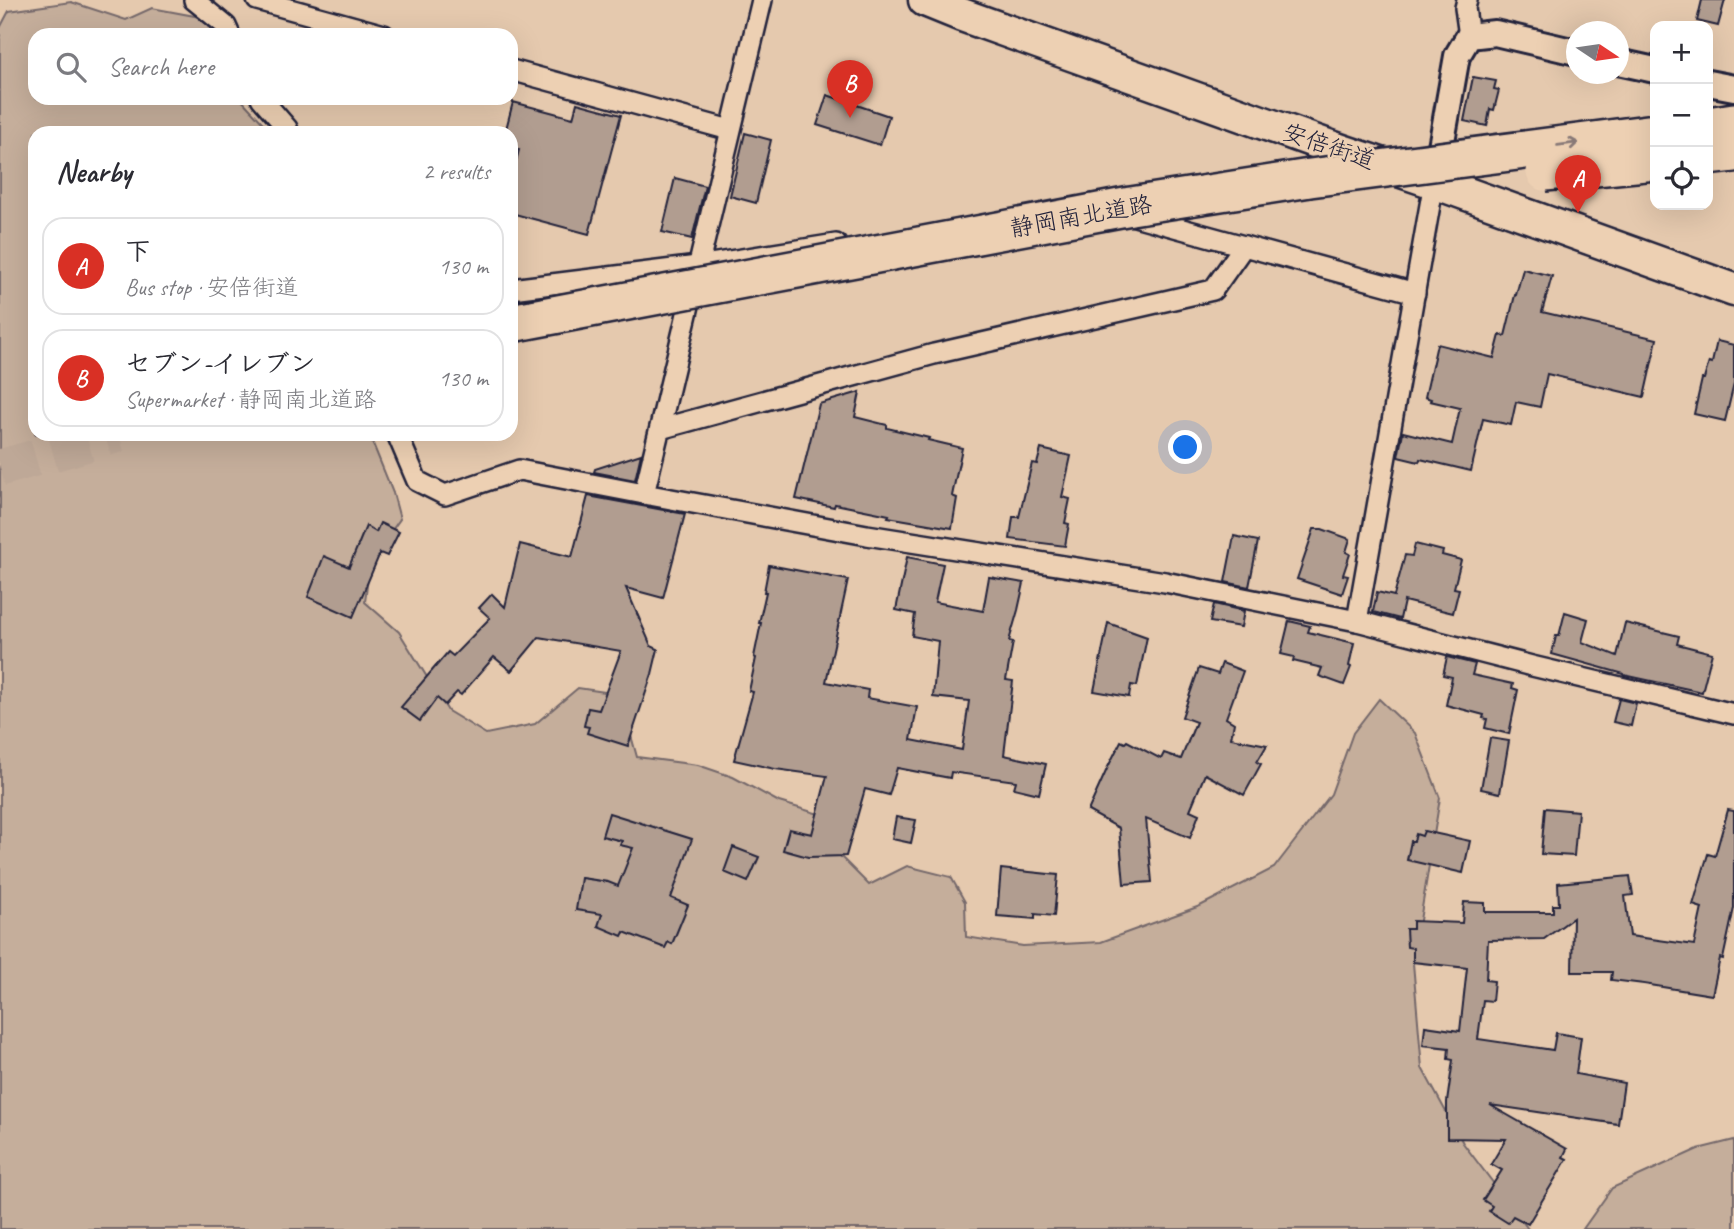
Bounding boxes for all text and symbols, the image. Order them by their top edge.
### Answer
north arrow [1566,21,1629,84]
map controls [1650,21,1713,210]
button: + [1650,21,1713,84]
search box [28,28,518,105]
icon: search [52,48,90,86]
text: Search here [108,50,214,83]
pin: B [827,60,873,118]
button: − [1650,84,1713,147]
street label: 安倍街道 [1279,116,1379,176]
one-way arrow [1557,138,1579,151]
button: locate [1650,147,1713,210]
text: Nearby [56,153,132,191]
pin: A [1555,155,1601,213]
text: 2 results [423,157,490,186]
street label: 静岡南北道路 [1007,189,1155,243]
text: 下 [125,235,151,268]
text: A [75,252,87,281]
text: 130 m [439,252,488,281]
text: Bus stop · 安倍街道 [125,273,299,302]
text: セブン-イレブン [125,347,315,380]
text: B [75,364,87,393]
text: 130 m [439,364,488,393]
text: Supermarket · 静岡南北道路 [125,385,376,414]
your location [1168,430,1202,464]

